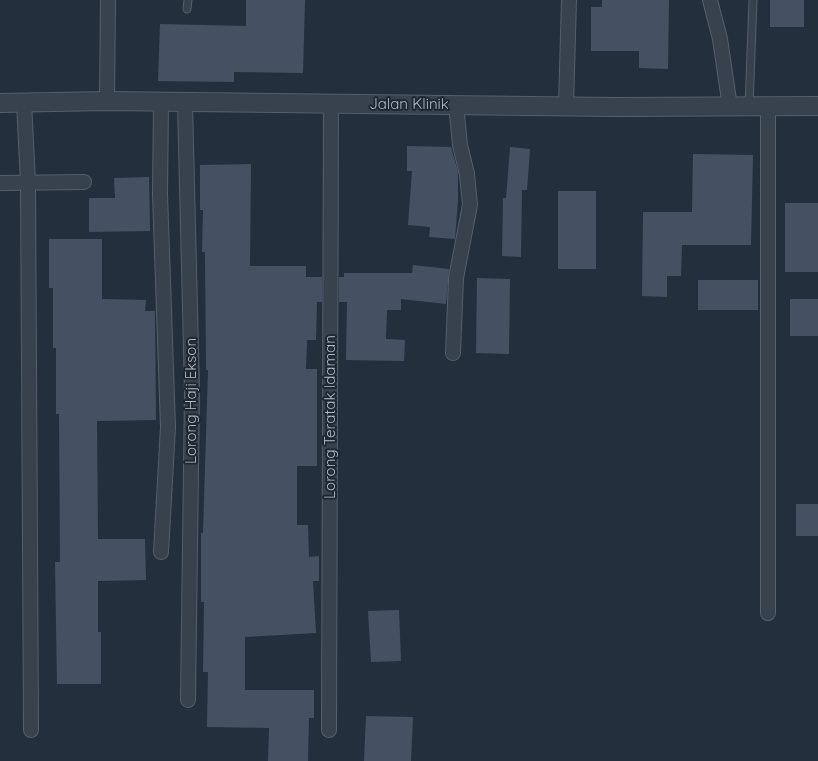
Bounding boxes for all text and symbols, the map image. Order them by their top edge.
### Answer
street label: Jalan Klinik [369,94,449,113]
street label: Lorong Teratak Idaman [320,335,339,499]
street label: Lorong Haji Ekson [181,338,200,464]

